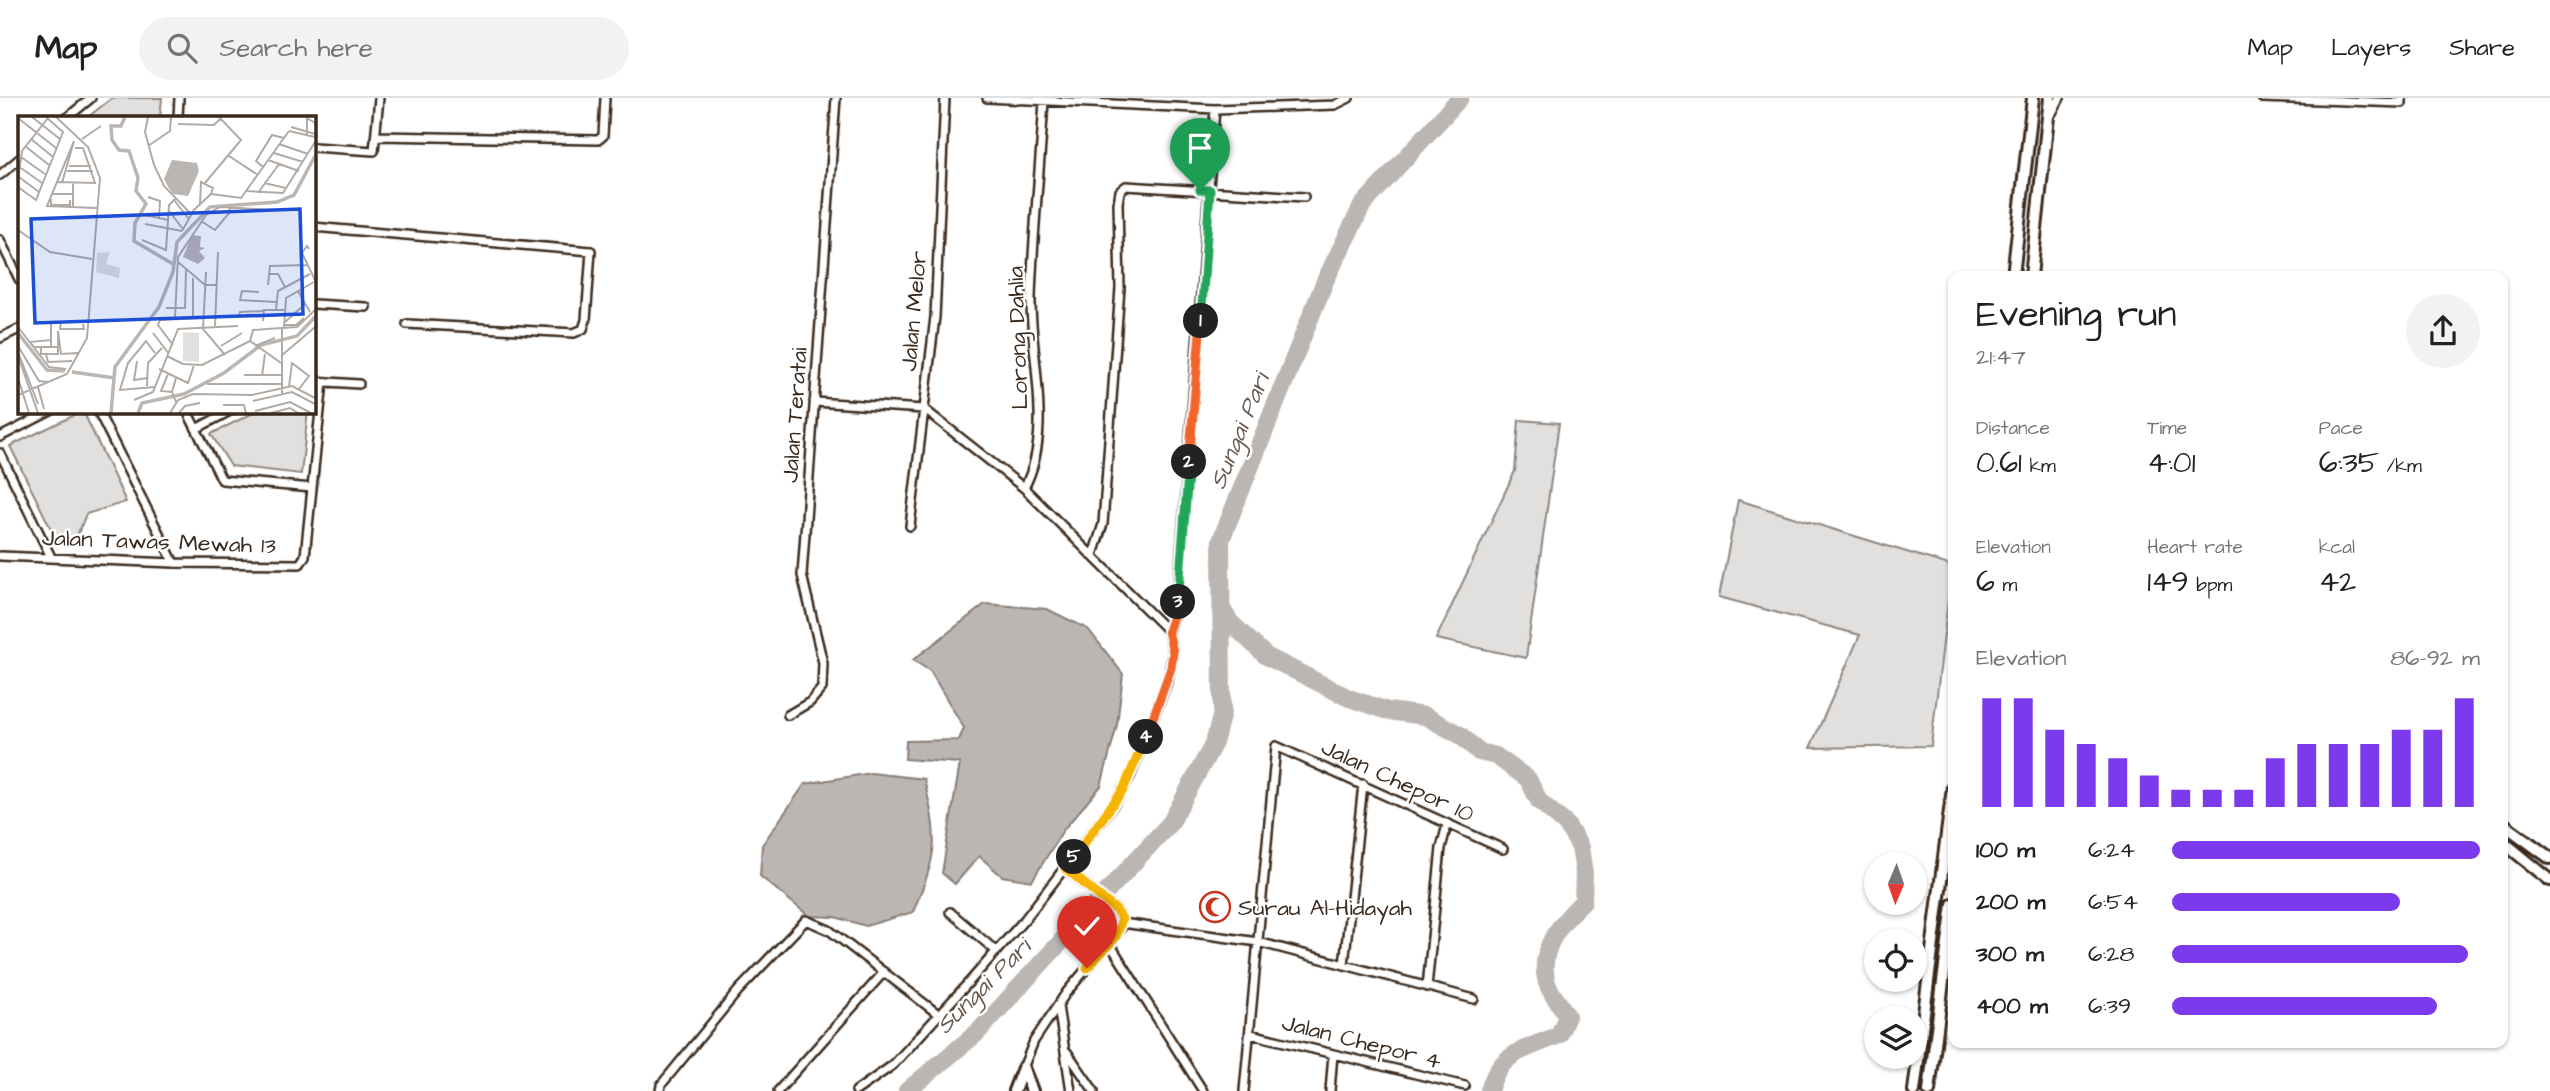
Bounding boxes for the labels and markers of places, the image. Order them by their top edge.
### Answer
pin [1170,118,1230,190]
pin: 1 [1184,304,1218,339]
pin: 2 [1172,444,1206,480]
pin: 3 [1160,584,1196,620]
pin: 4 [1128,720,1164,754]
pin: 5 [1056,840,1092,874]
mosque icon: Surau Al-Hidayah [1198,890,1232,924]
place label: Surau Al-Hidayah [1238,892,1412,925]
pin [1057,896,1117,968]

